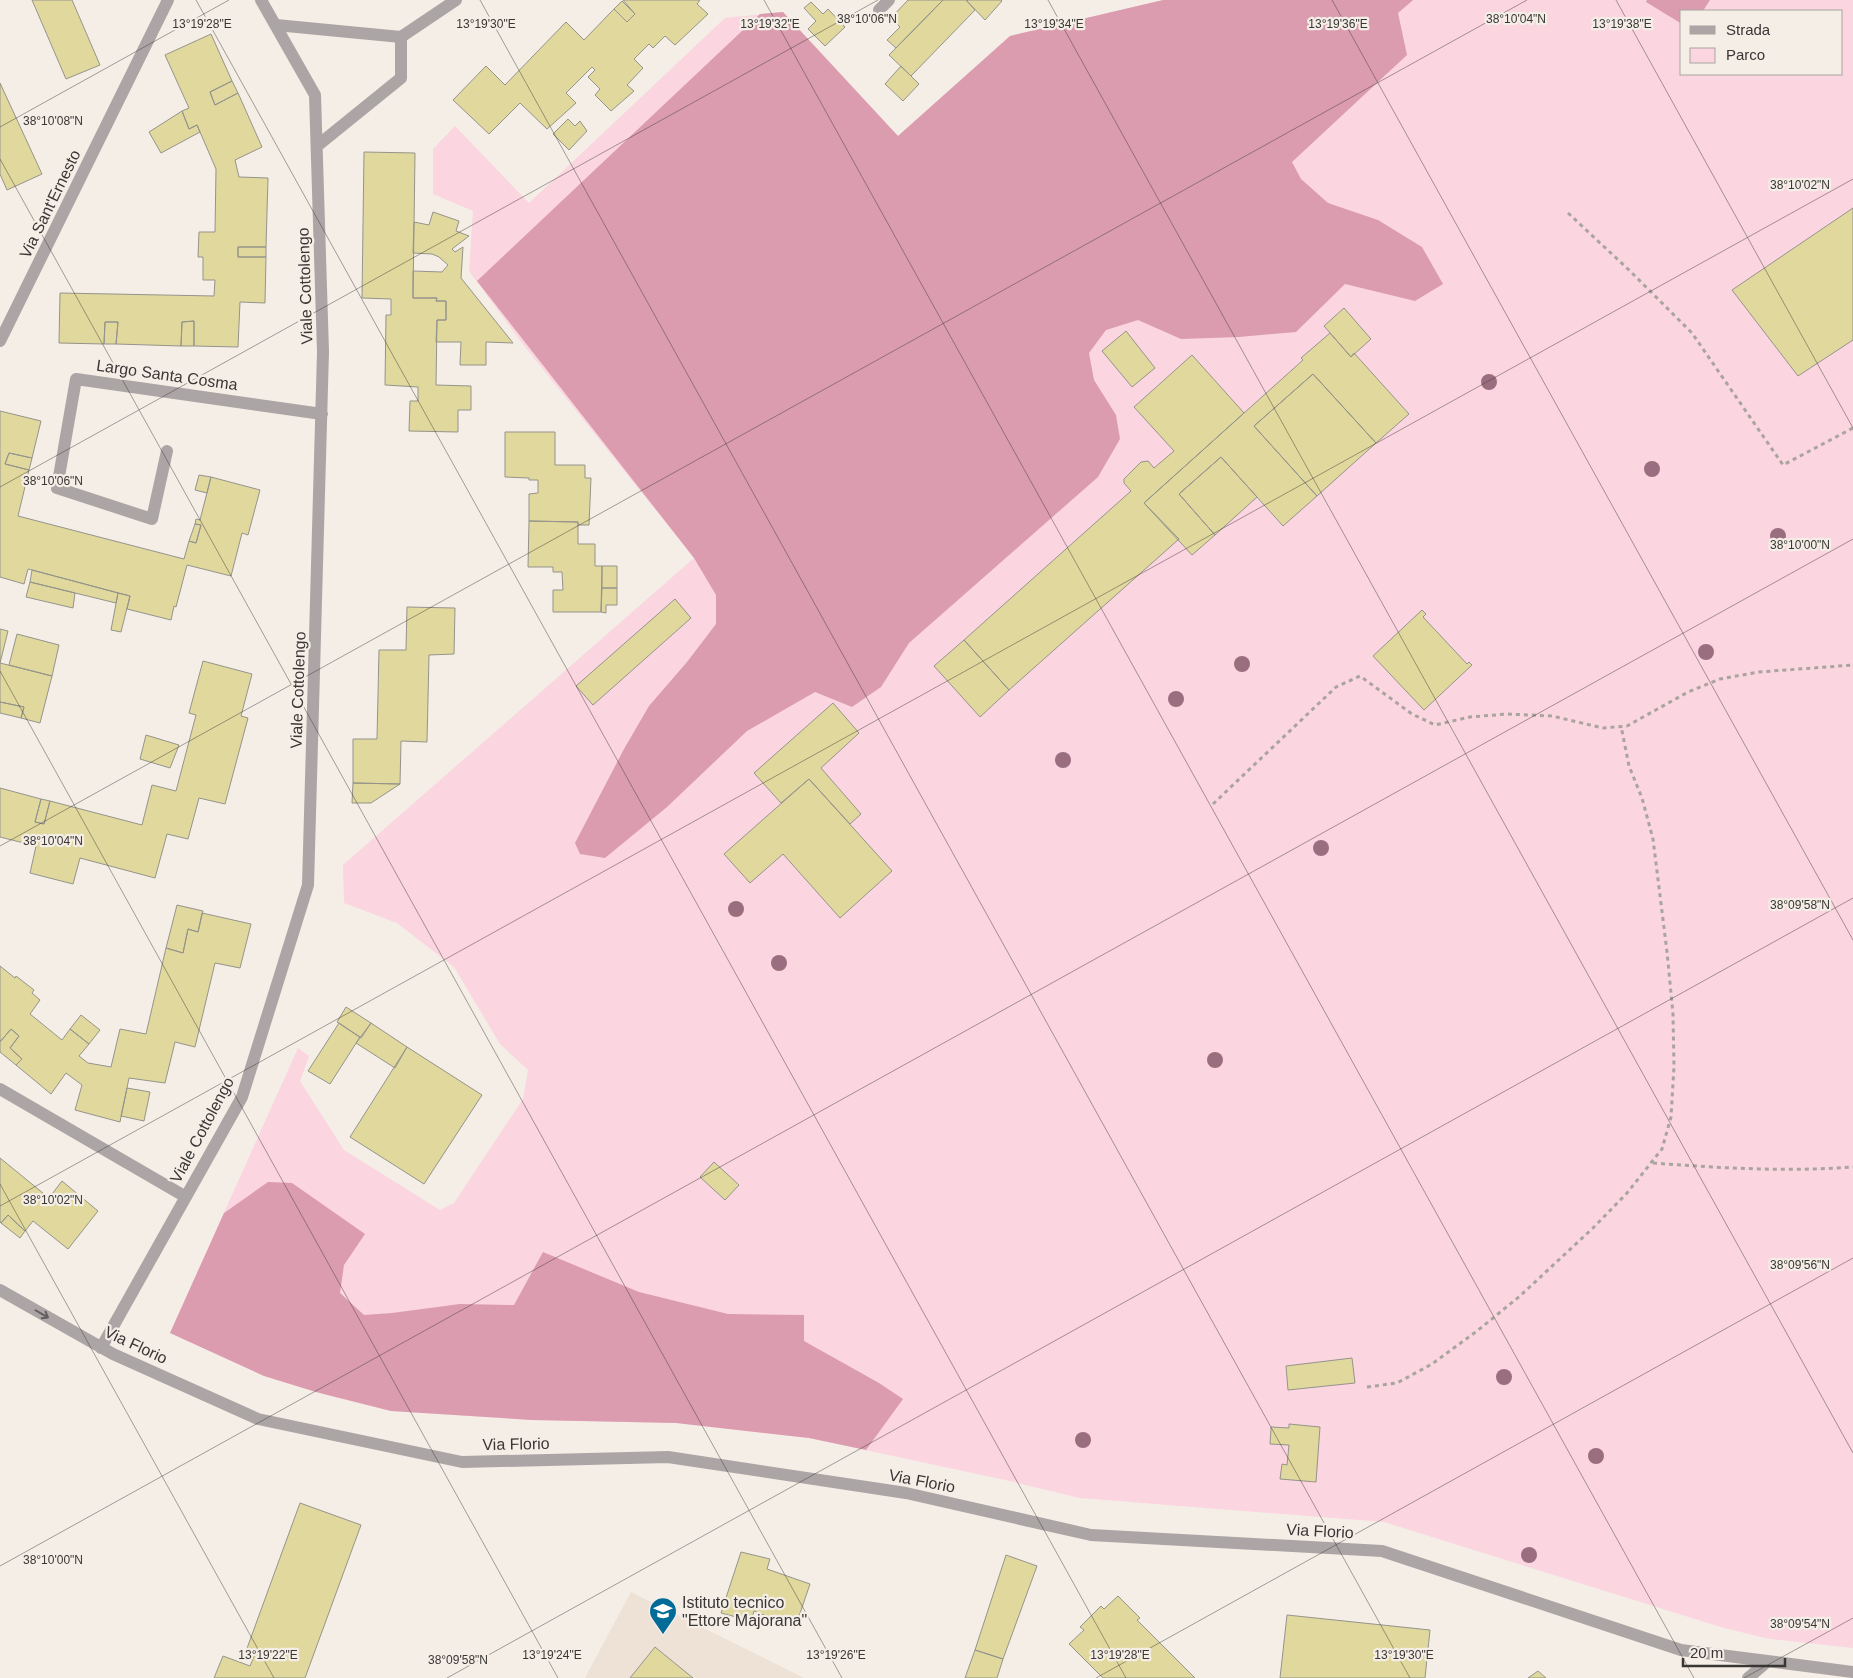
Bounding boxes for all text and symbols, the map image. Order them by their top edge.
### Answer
legend [1680,10,1843,75]
text: 38°10'06"N [837,12,897,26]
text: 38°10'04"N [1486,12,1546,26]
text: 13°19'28"E [172,17,232,31]
text: 13°19'30"E [456,17,516,31]
text: 13°19'32"E [740,17,800,31]
text: 13°19'34"E [1024,17,1084,31]
text: 13°19'36"E [1308,17,1368,31]
text: 13°19'38"E [1592,17,1652,31]
text: Strada [1726,21,1771,38]
text: Parco [1726,46,1765,63]
text: 38°10'08"N [23,114,83,128]
street label: Via Sant'Ernesto [16,147,84,261]
text: 38°10'02"N [1770,178,1830,192]
street label: Viale Cottolengo [294,227,316,345]
street label: Largo Santa Cosma [95,357,239,393]
text: 38°10'06"N [23,474,83,488]
text: 38°10'00"N [1770,538,1830,552]
street label: Viale Cottolengo [287,631,309,749]
text: 38°10'04"N [23,834,83,848]
text: 38°09'58"N [1770,898,1830,912]
street label: Viale Cottolengo [167,1074,237,1186]
text: 38°10'02"N [23,1193,83,1207]
text: 38°09'56"N [1770,1258,1830,1272]
one-way arrow [35,1310,49,1320]
street label: Via Florio [102,1323,170,1367]
street label: Via Florio [482,1435,550,1453]
street label: Via Florio [887,1466,957,1496]
street label: Via Florio [1286,1521,1354,1541]
text: 38°10'00"N [23,1553,83,1567]
place label: Istituto tecnico "Ettore Majorana" [682,1594,807,1629]
school or university icon: Istituto tecnico "Ettore Majorana" [648,1596,678,1635]
text: 38°09'54"N [1770,1617,1830,1631]
scale bar [1683,1636,1786,1668]
text: 20 m [1690,1644,1723,1661]
text: 13°19'22"E [238,1648,298,1662]
text: 13°19'24"E [522,1648,582,1662]
text: 13°19'26"E [806,1648,866,1662]
text: 13°19'28"E [1090,1648,1150,1662]
text: 13°19'30"E [1374,1648,1434,1662]
text: 38°09'58"N [428,1653,488,1667]

